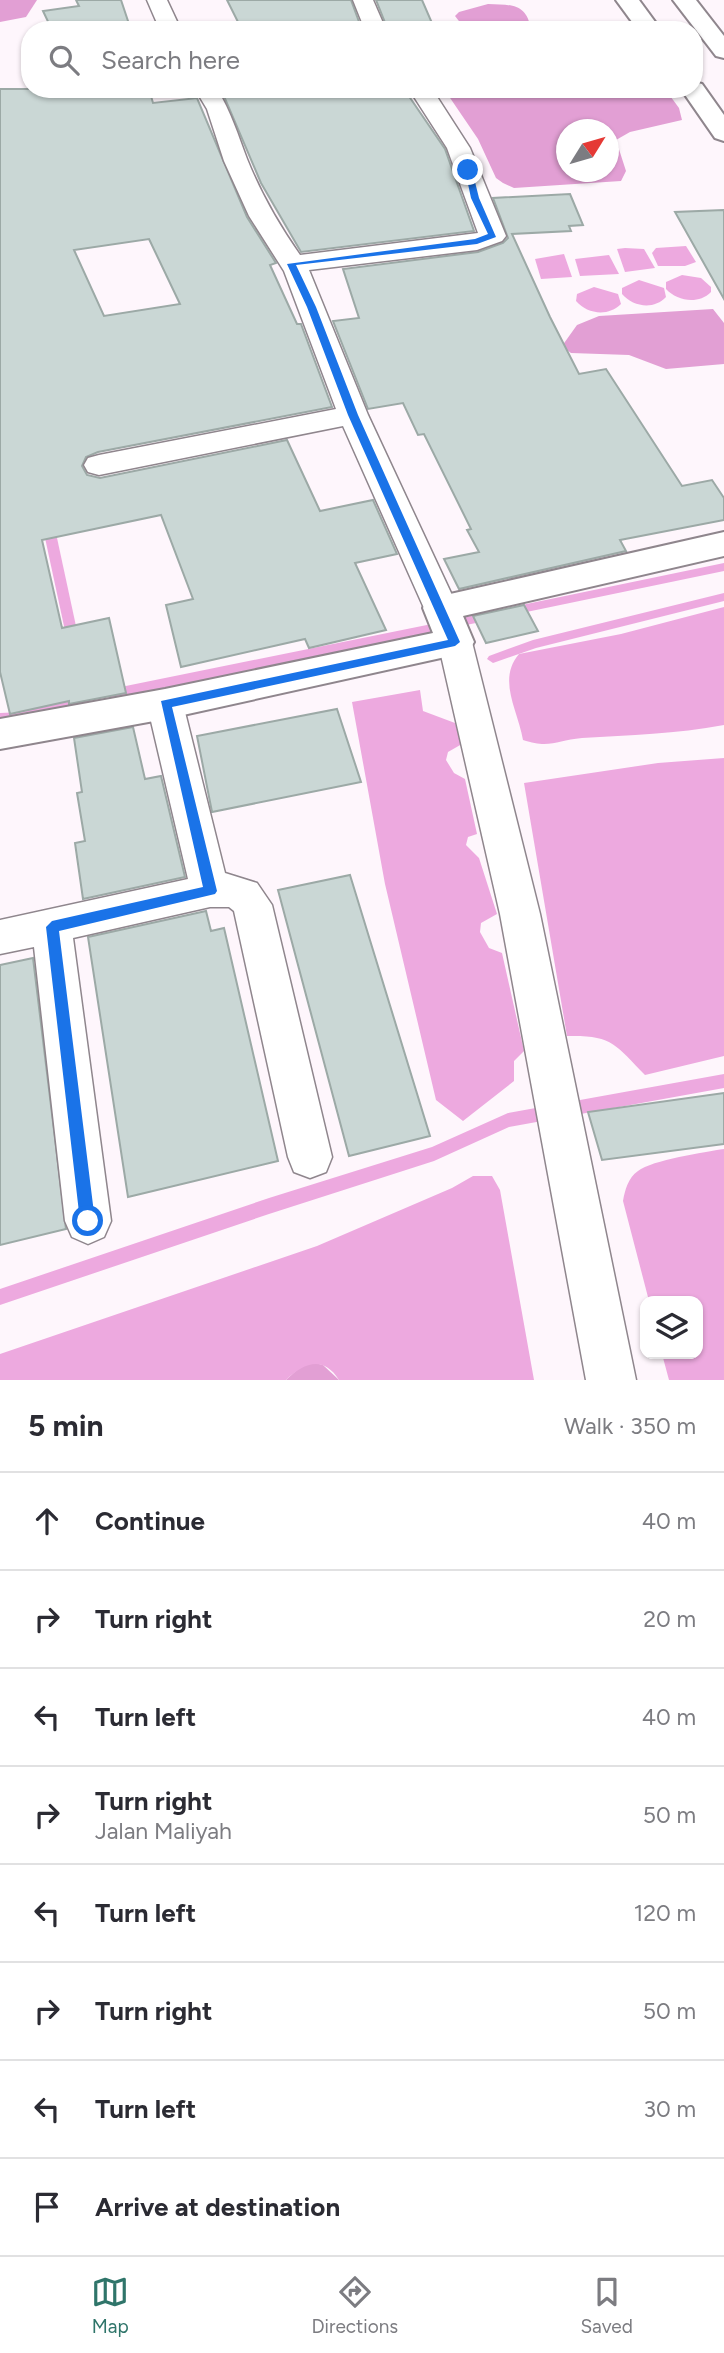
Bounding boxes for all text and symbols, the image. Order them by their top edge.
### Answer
search box [21,21,703,98]
icon: search [45,41,83,79]
text: Search here [101,44,240,76]
north arrow [556,119,619,182]
route end [452,154,483,185]
route start [72,1205,103,1236]
map controls [640,1296,703,1359]
button: layers [640,1296,703,1359]
text: 5 min [28,1407,104,1444]
text: Walk · 350 m [564,1412,696,1440]
icon: ahead [28,1502,66,1540]
text: Continue [95,1505,205,1537]
text: 40 m [642,1507,696,1535]
icon: right [28,1600,66,1638]
text: Turn right [95,1603,212,1635]
text: 20 m [643,1605,696,1633]
icon: left [28,1698,66,1736]
text: Turn left [95,1701,196,1733]
text: 40 m [642,1703,696,1731]
text: Turn right [95,1785,212,1817]
icon: right [28,1796,66,1834]
text: 50 m [643,1801,696,1829]
text: Jalan Maliyah [95,1817,232,1845]
icon: left [28,1894,66,1932]
text: Turn left [95,1897,196,1929]
text: 120 m [634,1899,696,1927]
icon: right [28,1992,66,2030]
text: Turn right [95,1995,212,2027]
text: 50 m [643,1997,696,2025]
icon: left [28,2090,66,2128]
text: Turn left [95,2093,196,2125]
text: 30 m [643,2095,696,2123]
icon: arrive [28,2188,66,2226]
text: Arrive at destination [95,2191,340,2223]
tab: Map [91,2273,129,2338]
tab: Directions [311,2273,398,2338]
tab: Saved [580,2273,633,2338]

